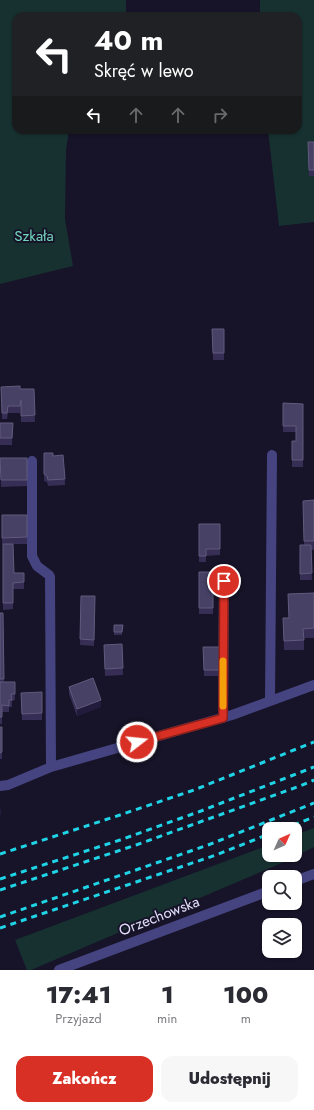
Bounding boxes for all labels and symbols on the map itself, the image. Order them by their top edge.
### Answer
park label: Szkała [14,225,54,247]
pin [207,564,241,598]
position arrow [116,721,158,763]
north arrow [262,822,302,862]
street label: Orzechowska [115,891,203,941]

